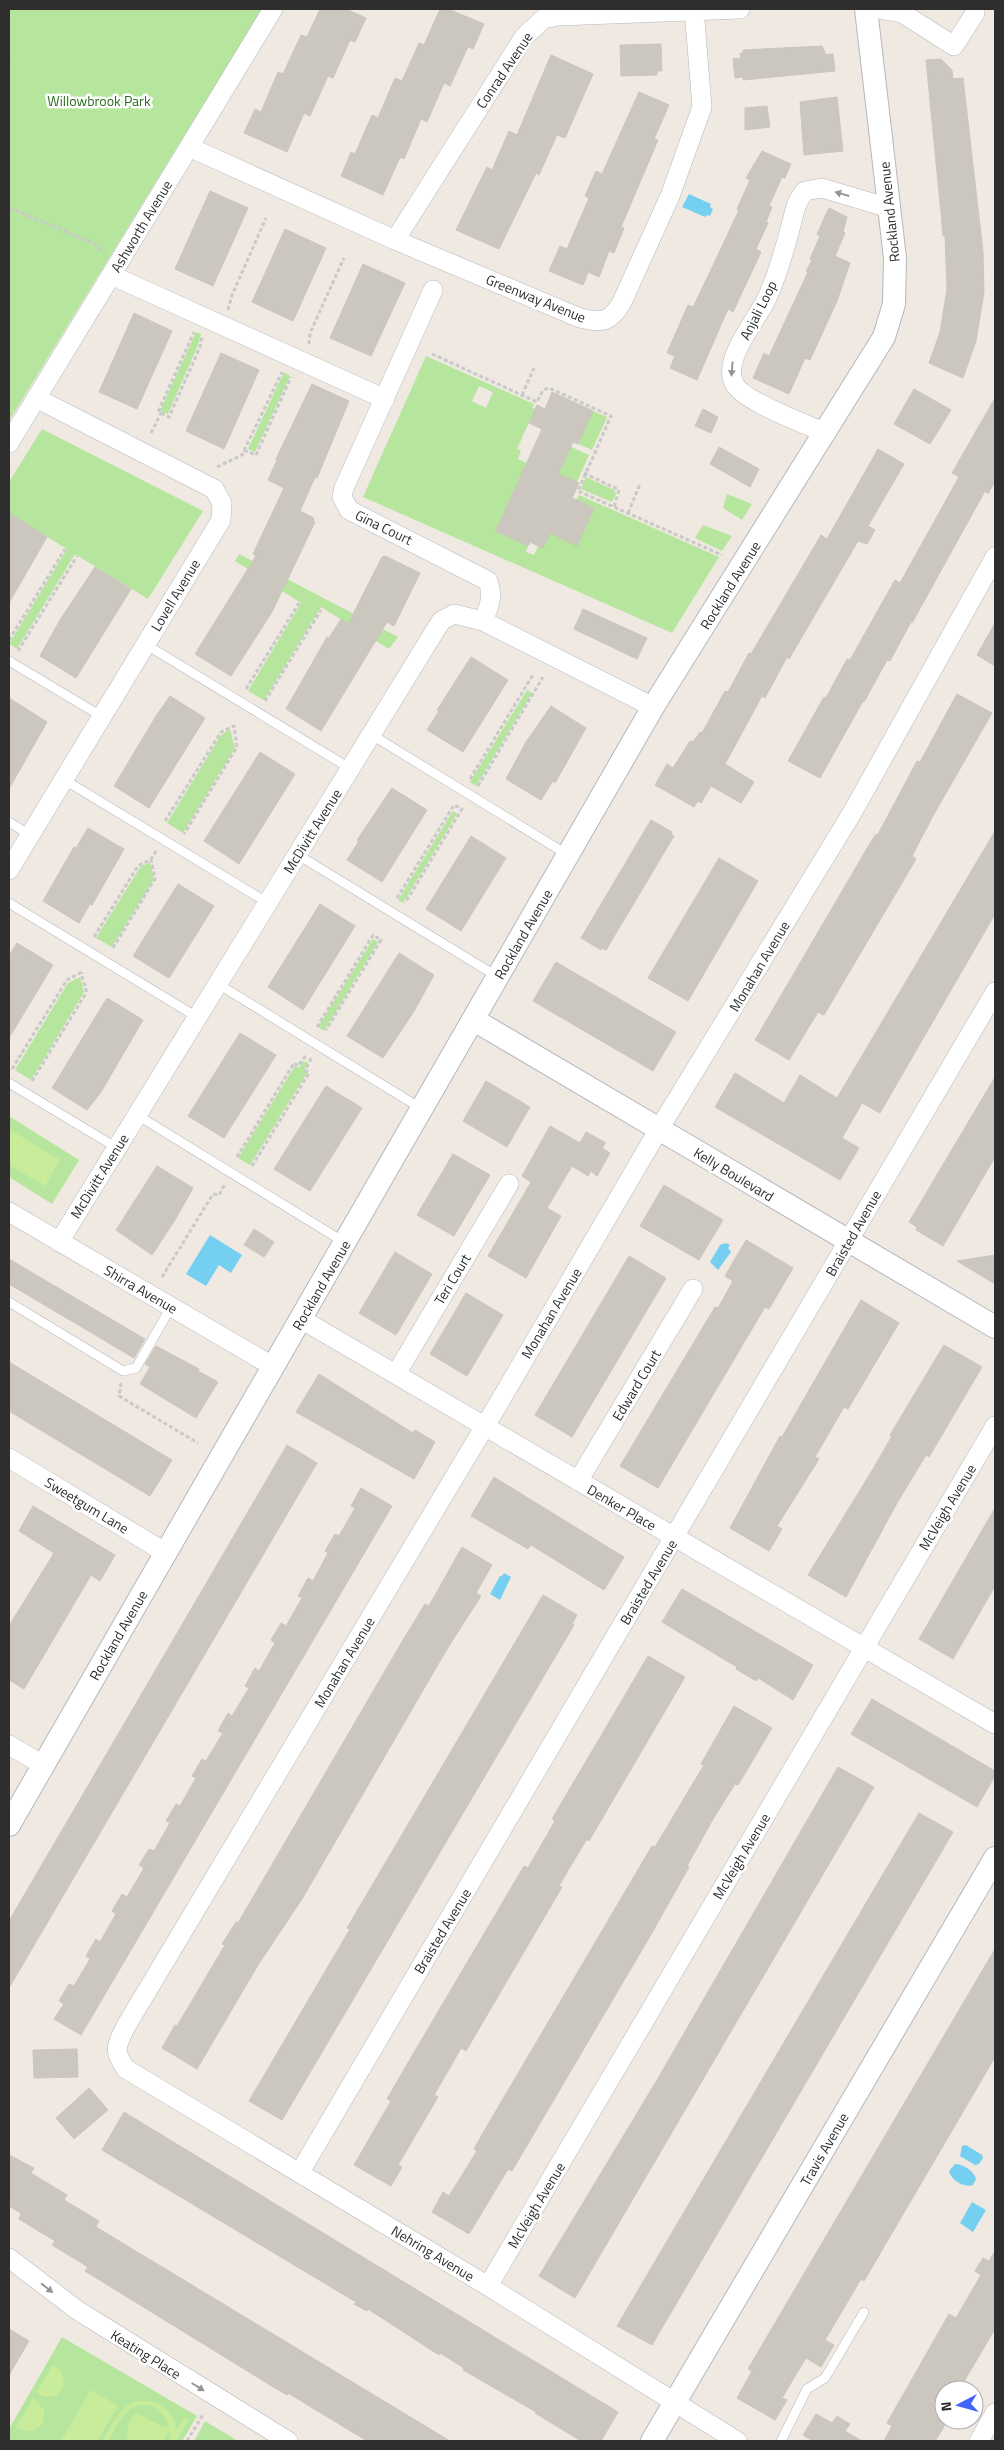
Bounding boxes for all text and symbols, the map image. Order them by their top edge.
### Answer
street label: Conrad Avenue [471,27,537,113]
park label: Willowbrook Park [47,90,151,111]
street label: Rockland Avenue [873,161,905,263]
street label: Ashworth Avenue [105,176,177,276]
one-way arrow [834,189,849,197]
street label: Greenway Avenue [483,268,589,328]
street label: Anjali Loop [734,277,782,343]
one-way arrow [728,361,736,377]
street label: Gina Court [352,504,416,550]
street label: Rockland Avenue [694,537,766,633]
street label: Lovell Avenue [145,555,205,635]
street label: McDivitt Avenue [278,785,346,877]
street label: Rockland Avenue [489,885,557,983]
street label: Monahan Avenue [724,917,794,1015]
street label: McDivitt Avenue [65,1130,133,1222]
street label: Kelly Boulevard [690,1142,778,1206]
street label: Braisted Avenue [820,1186,886,1280]
street label: Rockland Avenue [287,1236,355,1334]
street label: Teri Court [429,1249,476,1309]
street label: Shirra Avenue [100,1259,182,1319]
street label: Monahan Avenue [516,1264,586,1362]
street label: Edward Court [606,1345,666,1425]
street label: McVeigh Avenue [913,1460,981,1554]
street label: Sweetgum Lane [41,1472,133,1538]
street label: Denker Place [584,1479,660,1535]
street label: Braisted Avenue [614,1535,682,1629]
street label: Rockland Avenue [84,1586,152,1684]
street label: Monahan Avenue [309,1613,379,1711]
street label: McVeigh Avenue [707,1809,775,1903]
street label: Braisted Avenue [408,1884,476,1978]
street label: Travis Avenue [795,2109,853,2189]
street label: McVeigh Avenue [502,2158,570,2252]
street label: Nehring Avenue [388,2220,478,2286]
one-way arrow [40,2283,54,2293]
street label: Keating Place [107,2324,185,2384]
north arrow [934,2380,984,2430]
one-way arrow [191,2382,204,2391]
text: N [935,2400,957,2412]

